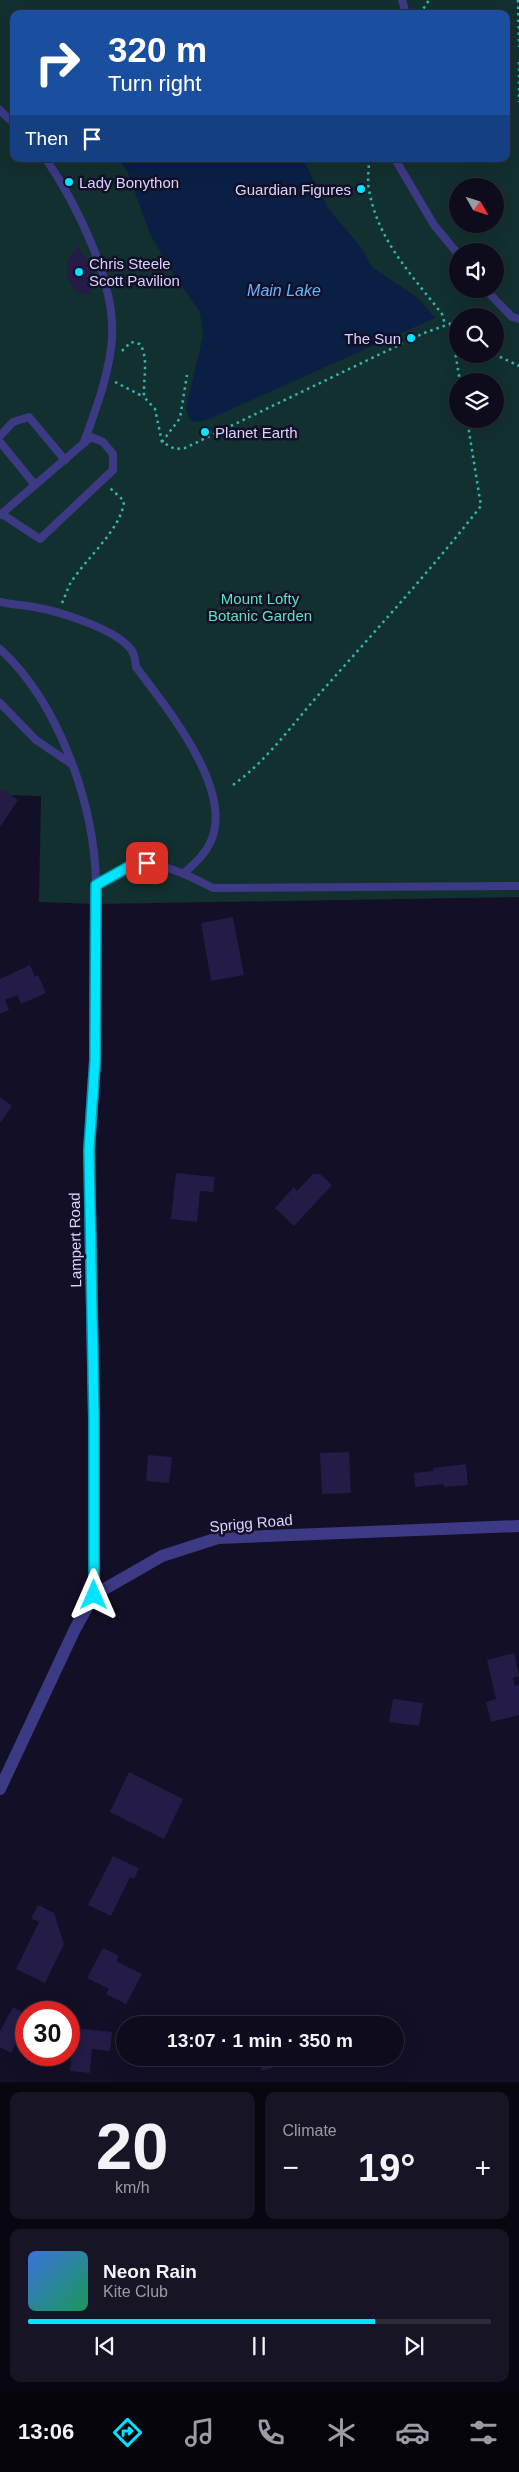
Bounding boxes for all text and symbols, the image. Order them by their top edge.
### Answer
icon: right [25,30,90,95]
text: 320 m [108,30,207,69]
text: Turn right [108,71,201,96]
icon: arrive [78,125,106,153]
text: Then [25,128,68,149]
place label: Lady Bonython [79,174,179,191]
marker: Lady Bonython [63,176,75,188]
north arrow [449,178,504,232]
map controls [449,178,504,428]
place label: Guardian Figures [235,181,351,198]
marker: Guardian Figures [355,183,367,195]
button: sound [449,243,504,298]
place label: Chris Steele Scott Pavilion [89,255,180,289]
marker: Chris Steele Scott Pavilion [73,266,85,278]
water label: Main Lake [247,282,321,299]
button: search [449,308,504,363]
place label: The Sun [344,330,401,347]
marker: The Sun [405,332,417,344]
button: layers [449,373,504,428]
place label: Planet Earth [215,424,298,441]
marker: Planet Earth [199,426,211,438]
park label: Mount Lofty Botanic Garden [208,590,312,624]
pin [126,842,168,884]
icon: arrive [133,849,161,877]
street label: Lampert Road [66,1192,84,1288]
street label: Sprigg Road [209,1511,293,1535]
position arrow [67,1568,119,1620]
speed limit sign: 30 [15,2001,80,2066]
text: 13:07 · 1 min · 350 m [167,2030,353,2051]
text: 20 [96,2110,168,2183]
text: Climate [283,2122,337,2139]
text: 19° [358,2147,415,2189]
text: − [283,2152,299,2183]
text: + [475,2152,491,2183]
text: km/h [115,2179,150,2196]
text: Neon Rain [103,2261,197,2282]
text: Kite Club [103,2283,168,2300]
icon: previous [91,2332,119,2360]
icon: pause [245,2332,273,2360]
icon: next [400,2332,428,2360]
icon: directions [110,2415,145,2450]
icon: music [182,2415,217,2450]
icon: phone [253,2415,288,2450]
icon: climate [324,2415,359,2450]
icon: car [395,2415,430,2450]
icon: filters [466,2415,501,2450]
text: 13:06 [18,2419,74,2444]

